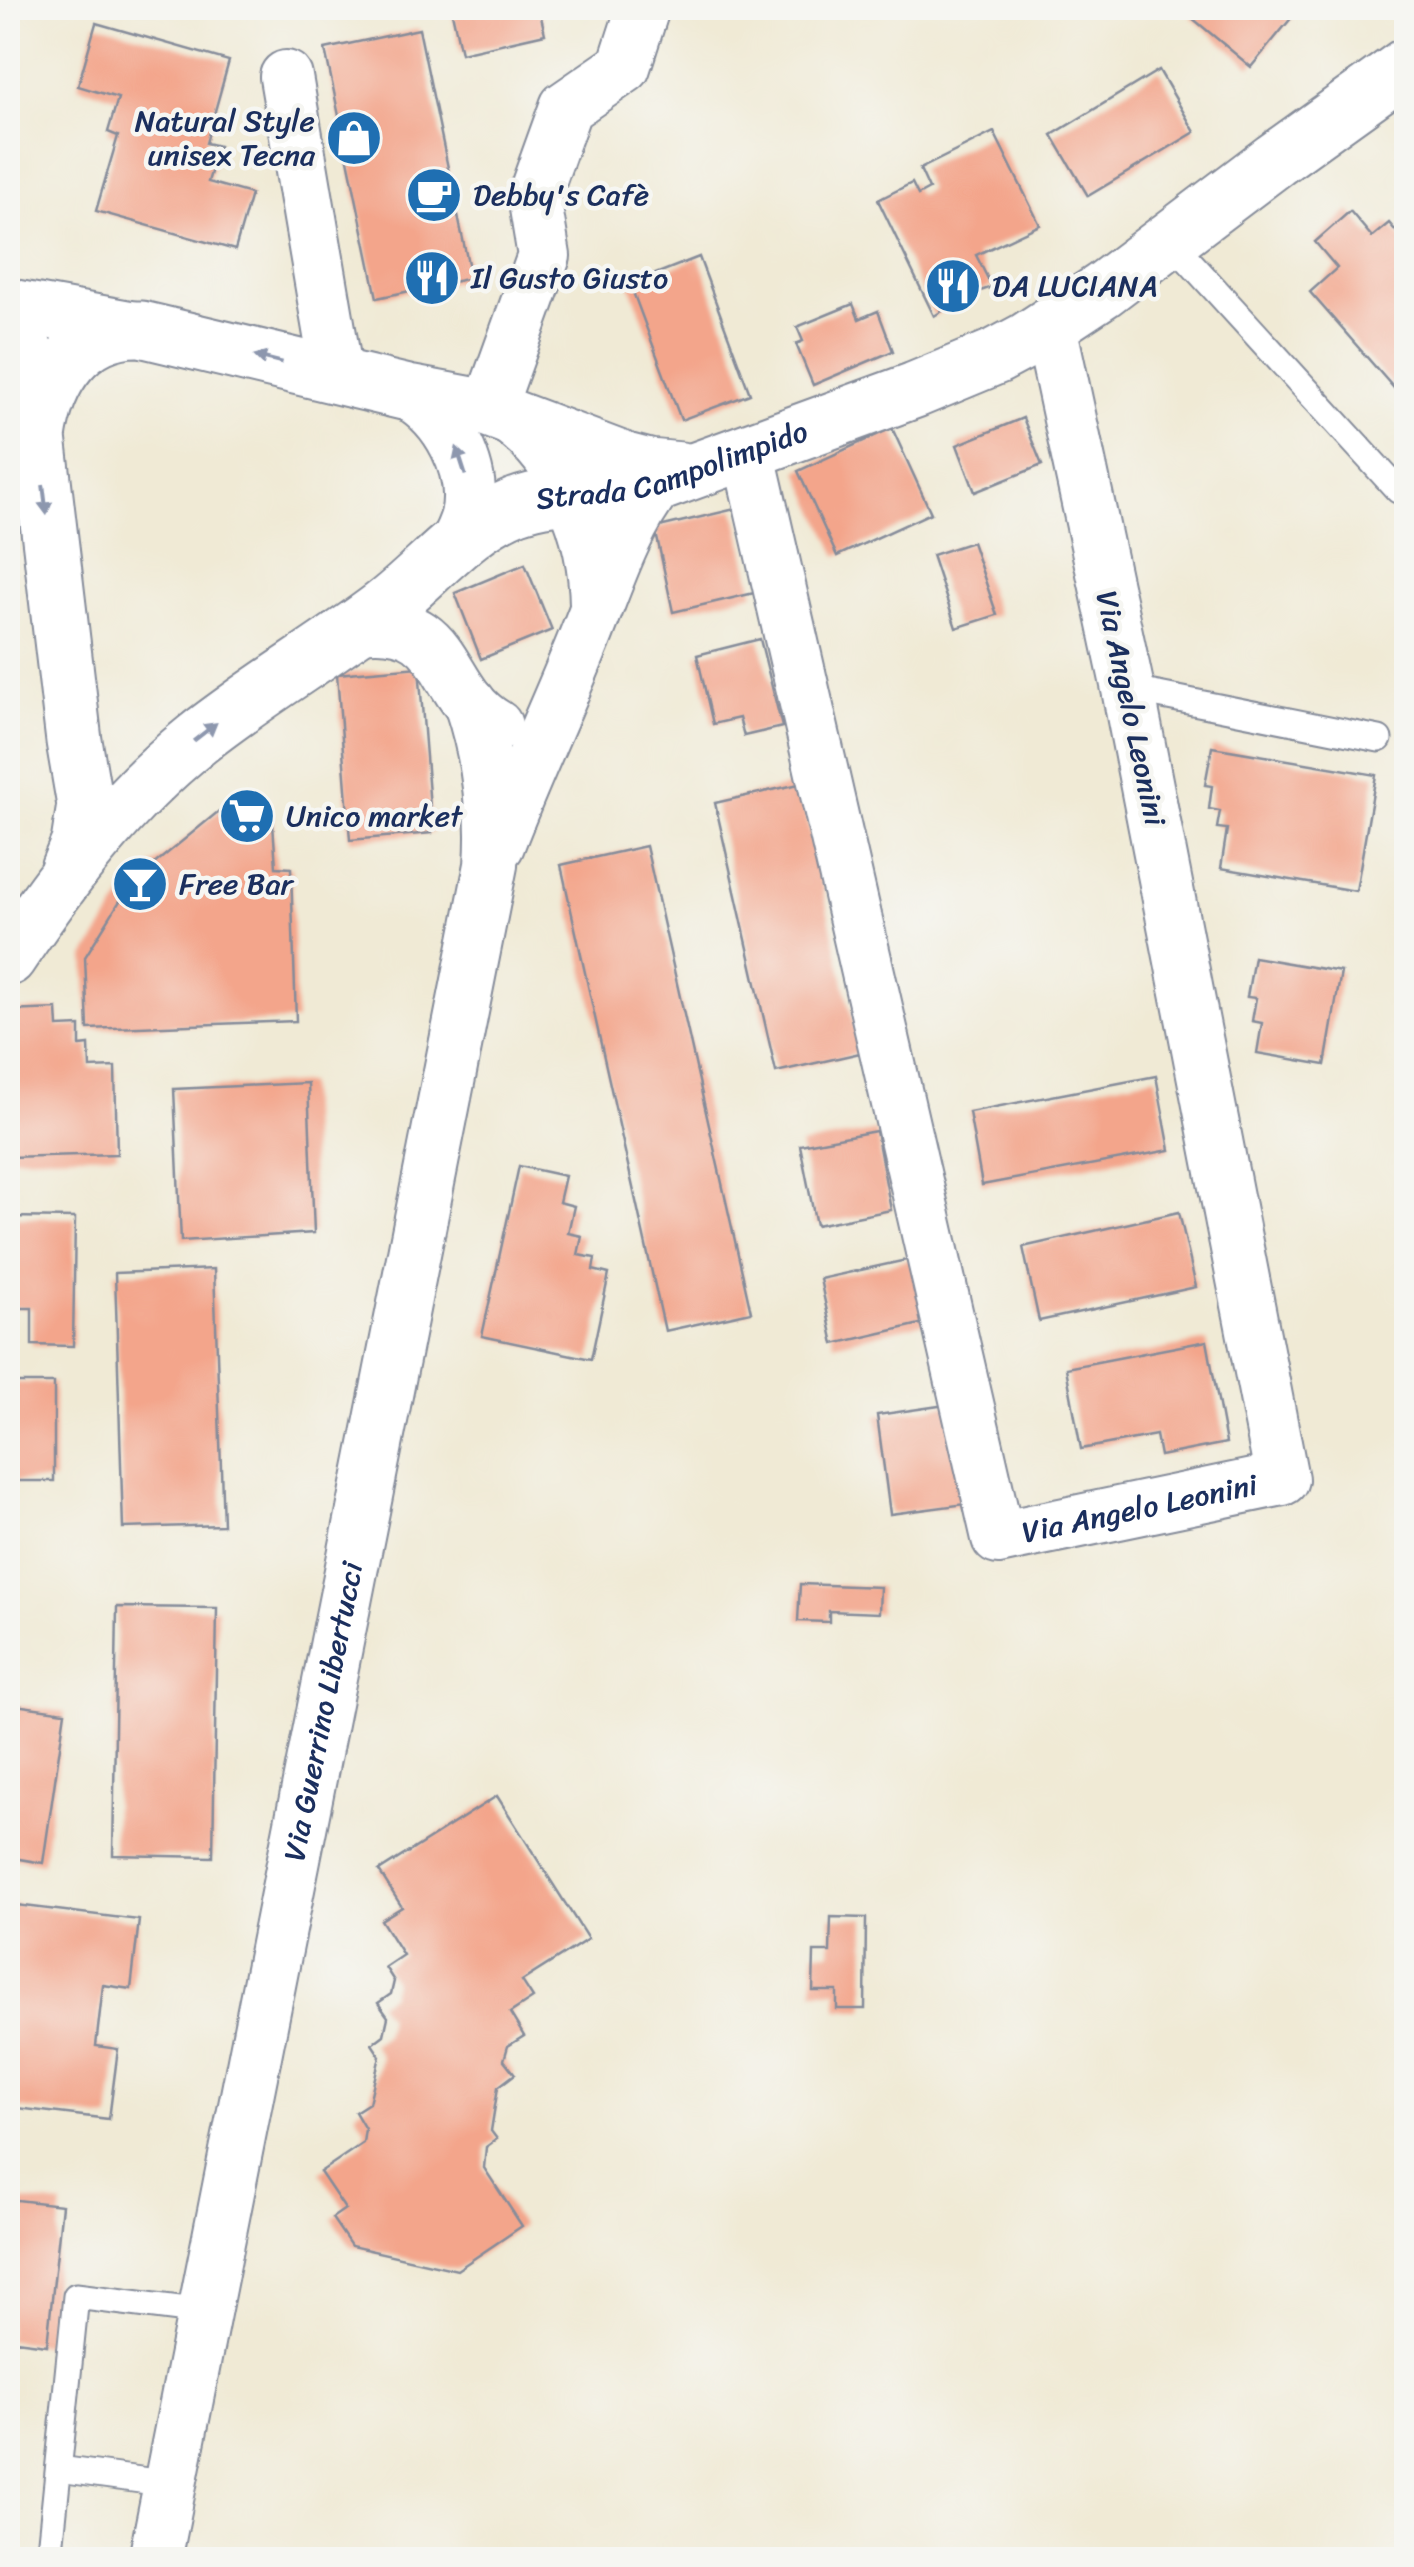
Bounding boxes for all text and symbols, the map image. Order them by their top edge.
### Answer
place label: Natural Style unisex Tecna [135,94,316,182]
shop icon: Natural Style unisex Tecna [324,108,384,168]
cafe icon: Debby's Cafè [404,165,464,225]
place label: Debby's Cafè [473,168,649,222]
restaurant icon: Il Gusto Giusto [402,248,462,308]
place label: Il Gusto Giusto [470,251,668,305]
restaurant icon: DA LUCIANA [923,256,983,316]
place label: DA LUCIANA [992,259,1158,313]
one-way arrow [252,351,283,367]
street label: Strada Campolimpido [532,404,816,526]
one-way arrow [452,446,467,476]
one-way arrow [37,484,53,516]
street label: Via Angelo Leonini [1080,585,1183,832]
one-way arrow [192,722,218,743]
supermarket icon: Unico market [217,786,277,846]
place label: Unico market [286,789,464,843]
bar icon: Free Bar [110,854,170,914]
place label: Free Bar [179,857,295,911]
street label: Via Angelo Leonini [1017,1457,1264,1559]
street label: Via Guerrino Libertucci [267,1556,380,1866]

